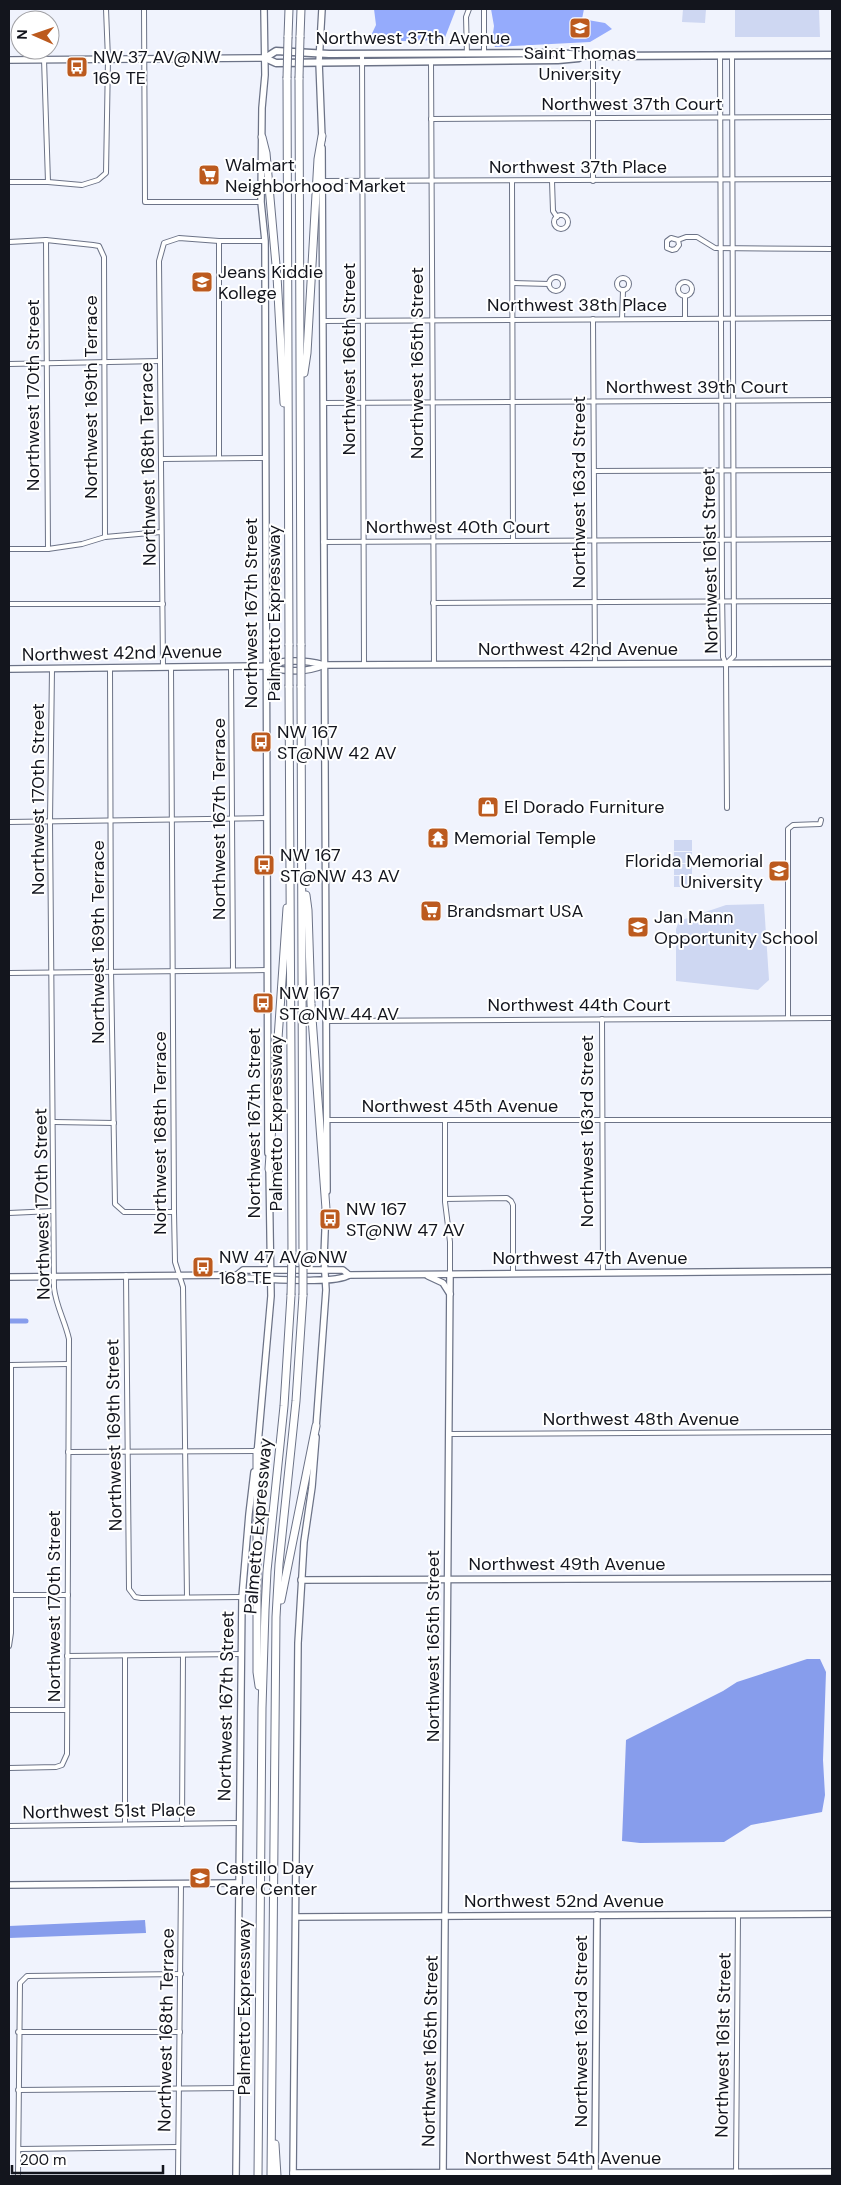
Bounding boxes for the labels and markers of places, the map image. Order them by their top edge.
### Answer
school or university icon: Saint Thomas University [568,16,592,40]
place label: Saint Thomas University [524,41,636,86]
place label: NW 37 AV@NW 169 TE [93,45,221,90]
bus stop icon: NW 37 AV@NW 169 TE [65,55,89,79]
place label: Walmart Neighborhood Market [225,153,406,198]
supermarket icon: Walmart Neighborhood Market [197,163,221,187]
place label: Jeans Kiddie Kollege [218,260,323,305]
school or university icon: Jeans Kiddie Kollege [190,270,214,294]
place label: NW 167 ST@NW 42 AV [277,720,397,765]
bus stop icon: NW 167 ST@NW 42 AV [249,730,273,754]
shop icon: El Dorado Furniture [476,795,500,819]
place label: El Dorado Furniture [504,795,664,819]
temple icon: Memorial Temple [426,826,450,850]
place label: Memorial Temple [454,826,596,850]
place label: NW 167 ST@NW 43 AV [280,843,400,888]
place label: Florida Memorial University [625,849,763,894]
bus stop icon: NW 167 ST@NW 43 AV [252,853,276,877]
school or university icon: Florida Memorial University [767,859,791,883]
supermarket icon: Brandsmart USA [419,899,443,923]
place label: Brandsmart USA [447,899,584,923]
place label: Jan Mann Opportunity School [654,905,818,950]
school or university icon: Jan Mann Opportunity School [626,915,650,939]
place label: NW 167 ST@NW 44 AV [279,981,399,1026]
bus stop icon: NW 167 ST@NW 44 AV [251,991,275,1015]
place label: NW 167 ST@NW 47 AV [346,1197,465,1242]
bus stop icon: NW 167 ST@NW 47 AV [318,1207,342,1231]
place label: NW 47 AV@NW 168 TE [219,1245,348,1290]
bus stop icon: NW 47 AV@NW 168 TE [191,1255,215,1279]
place label: Castillo Day Care Center [216,1856,318,1901]
school or university icon: Castillo Day Care Center [188,1866,212,1890]

